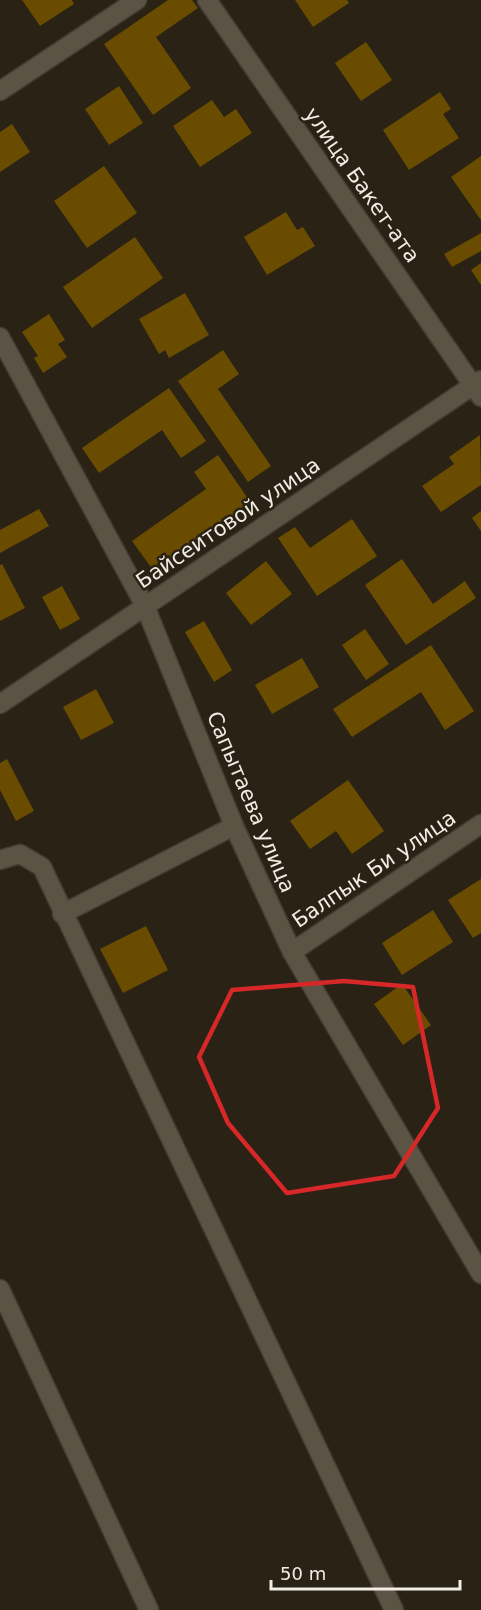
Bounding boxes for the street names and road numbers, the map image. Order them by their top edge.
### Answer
street label: улица Бакет-ата [299,103,425,267]
street label: Байсеитовой улица [132,453,324,593]
street label: Сапытаева улица [202,708,300,896]
street label: Балпык Би улица [288,805,460,933]

